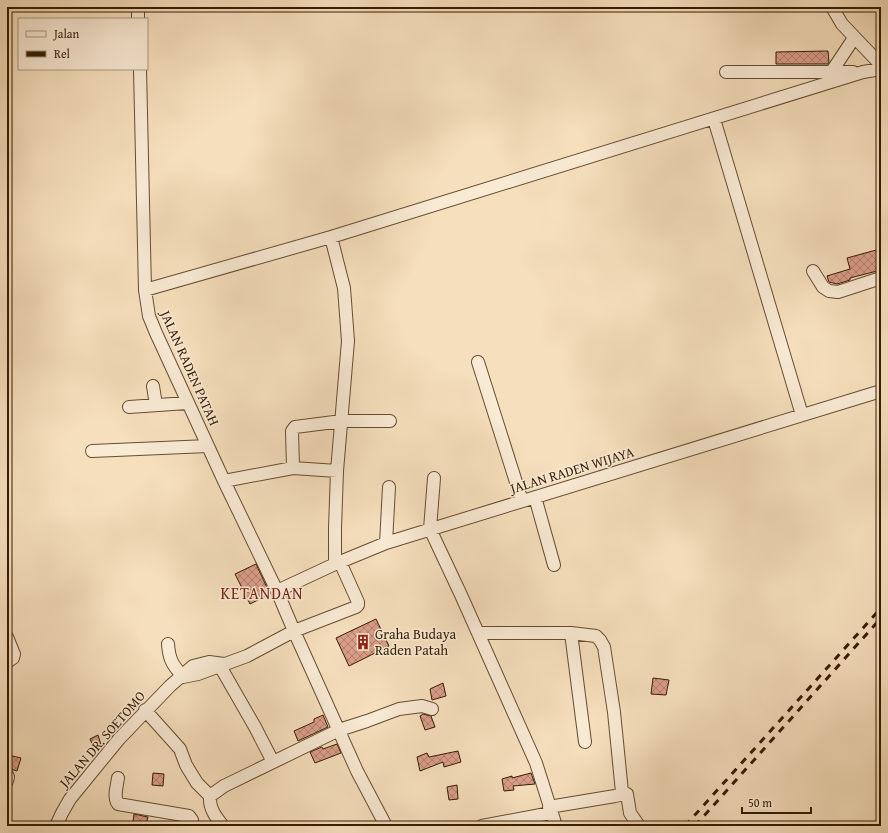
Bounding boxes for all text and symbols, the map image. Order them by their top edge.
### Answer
legend [18,18,148,70]
text: Jalan [52,25,79,42]
text: Rel [54,45,71,62]
street label: JALAN RADEN PATAH [155,305,224,429]
street label: JALAN RADEN WIJAYA [506,442,637,499]
district label: KETANDAN [220,581,304,605]
place label: Graha Budaya Raden Patah [375,624,456,660]
building icon: Graha Budaya Raden Patah [354,633,372,651]
street label: JALAN DR. SOETOMO [53,686,150,793]
scale bar [742,789,811,815]
text: 50 m [748,794,772,811]

